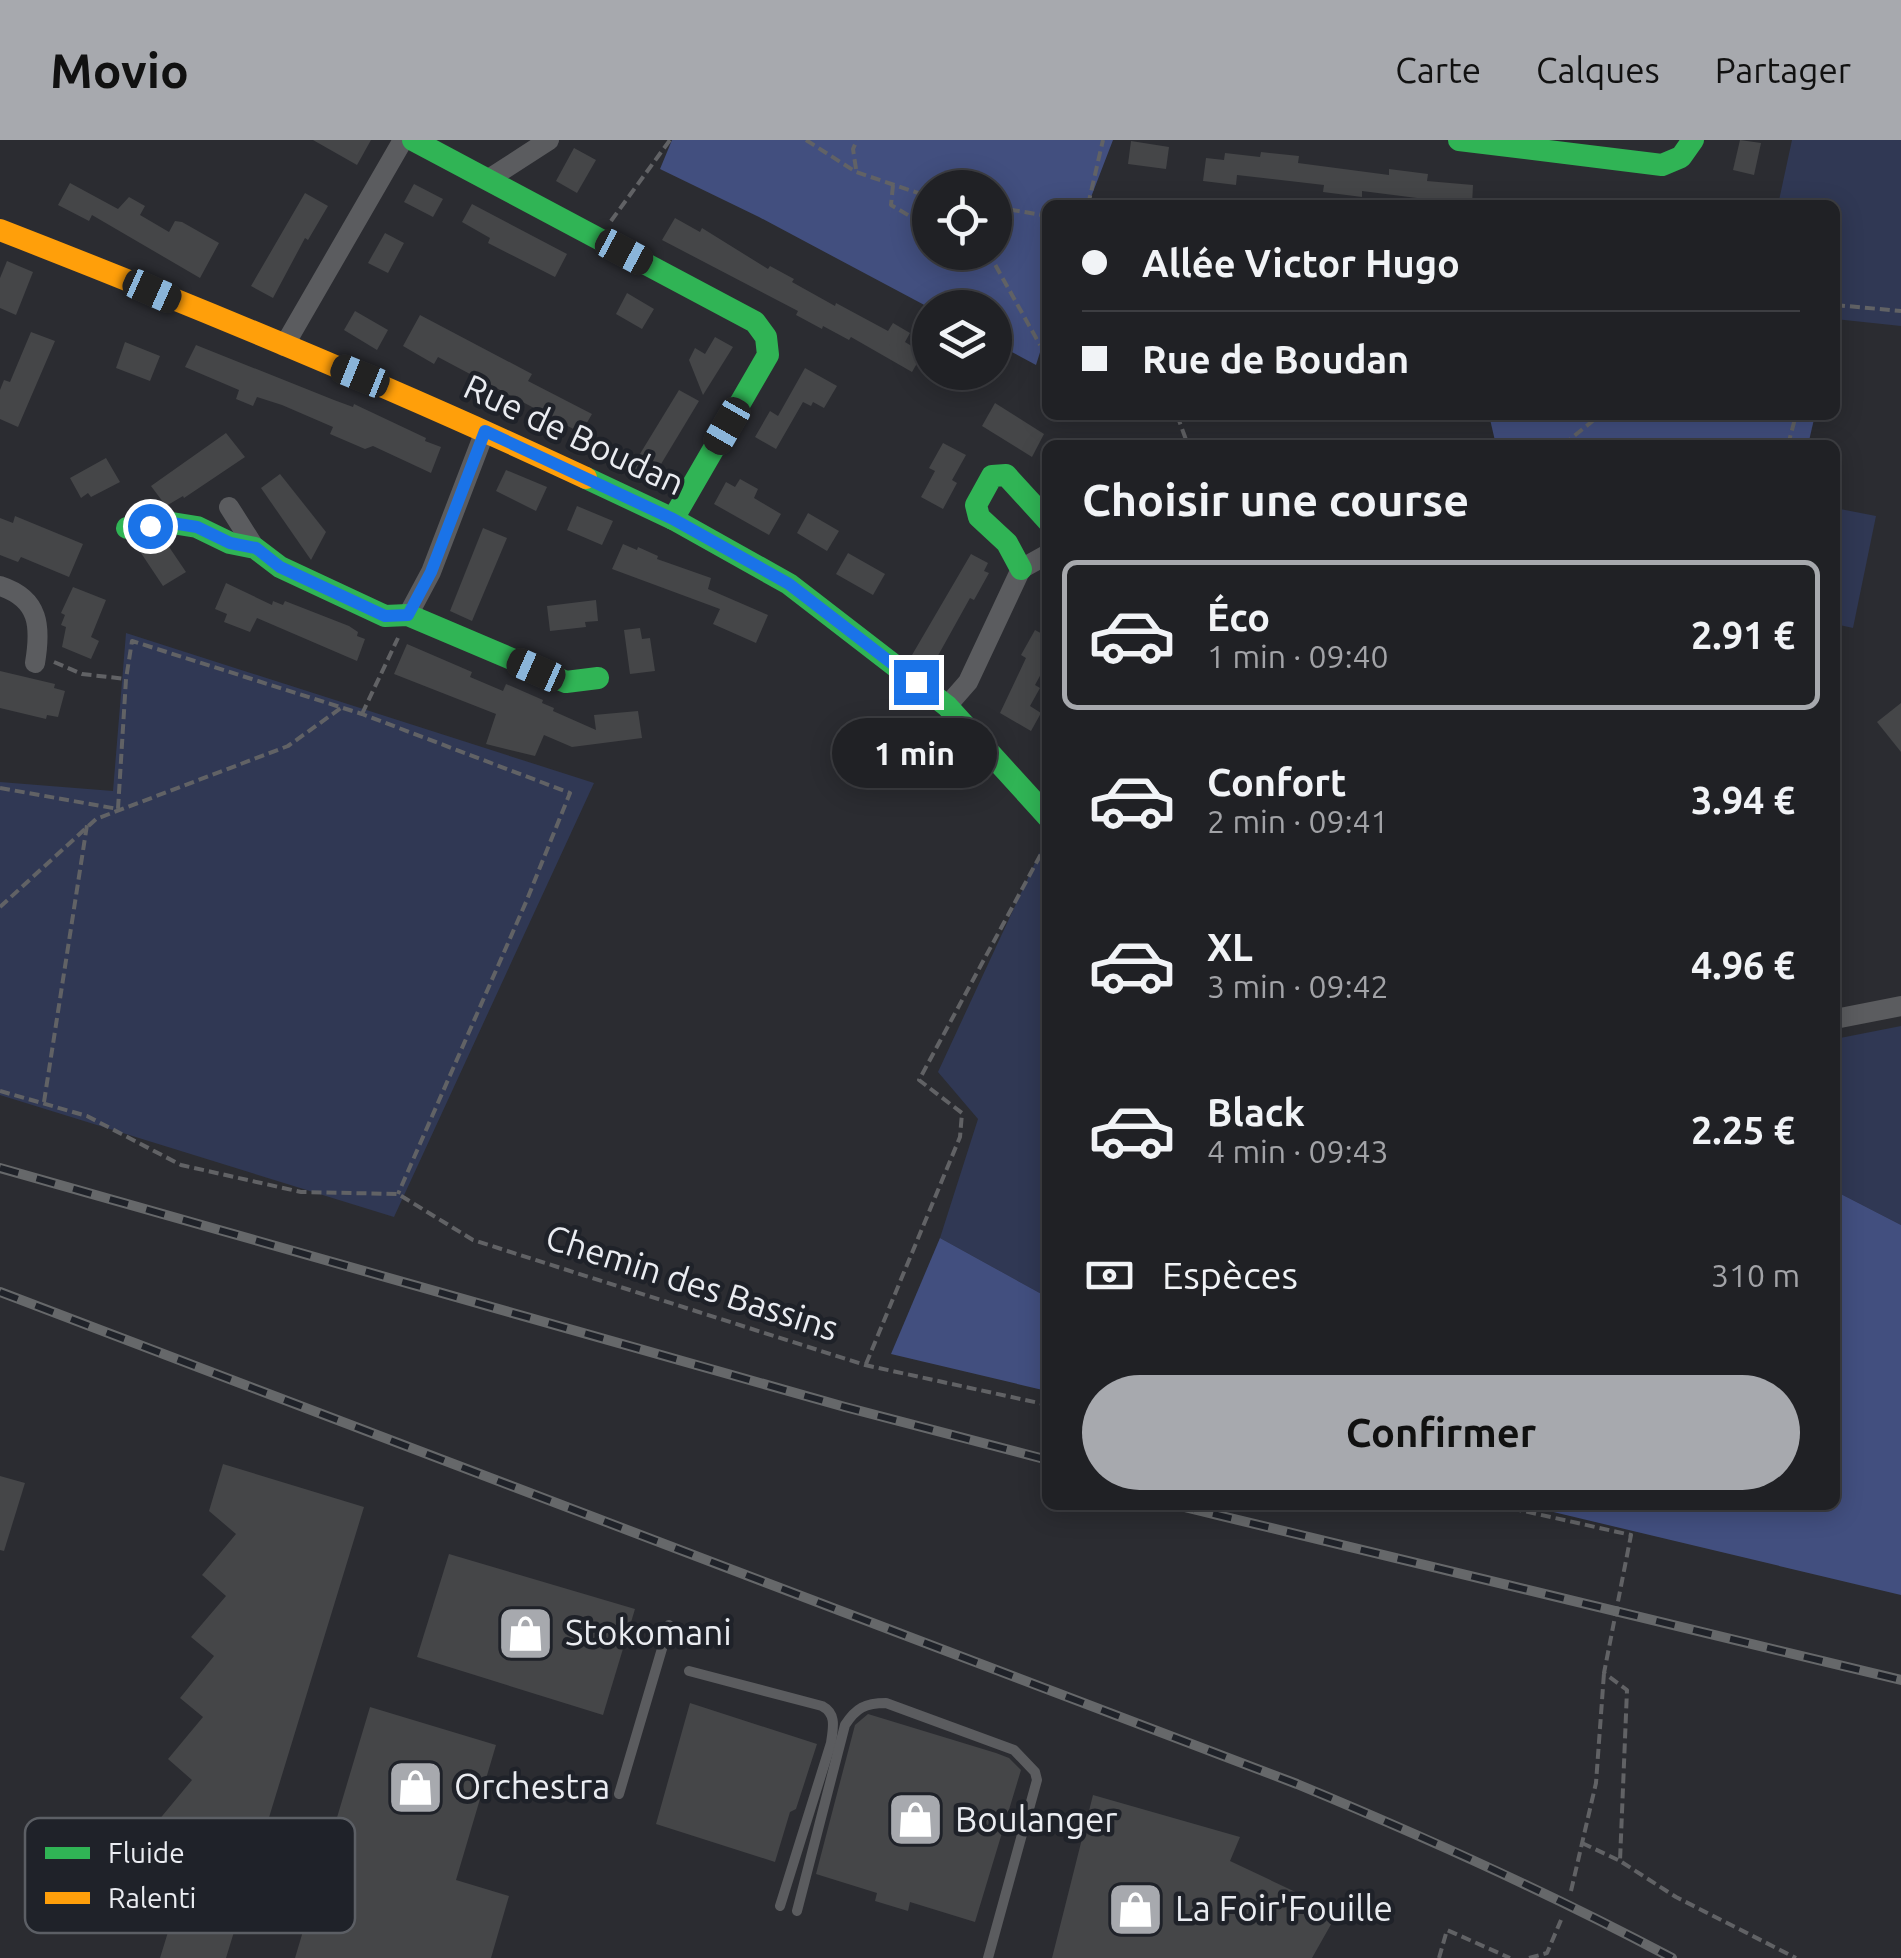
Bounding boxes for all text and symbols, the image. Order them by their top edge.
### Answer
text: Movio [50,43,189,97]
text: Carte [1395,50,1481,90]
text: Calques [1536,50,1660,90]
text: Partager [1715,50,1851,90]
map controls [912,170,1012,390]
button: locate [912,170,1012,270]
car [590,225,658,279]
text: Allée Victor Hugo [1142,242,1460,284]
car [118,265,186,317]
button: layers [912,290,1012,390]
text: Rue de Boudan [1142,338,1409,380]
car [327,351,393,401]
street label: Rue de Boudan [458,366,691,503]
car [699,393,755,459]
text: Choisir une course [1082,474,1469,525]
route start [128,504,173,549]
icon: car [1087,590,1177,680]
text: Éco [1207,596,1270,638]
text: 2.91 € [1691,614,1795,656]
text: 1 min · 09:40 [1207,638,1389,674]
car [502,644,570,696]
route end [894,660,939,705]
callout: 1 min [834,717,998,787]
text: 1 min [874,735,955,771]
icon: car [1087,755,1177,845]
text: Confort [1207,761,1346,803]
text: 3.94 € [1691,779,1795,821]
text: 2 min · 09:41 [1207,803,1389,839]
icon: car [1087,920,1177,1010]
text: XL [1207,926,1253,968]
text: 4.96 € [1691,944,1795,986]
text: 3 min · 09:42 [1207,968,1389,1004]
icon: car [1087,1085,1177,1175]
text: Black [1207,1091,1305,1133]
text: 2.25 € [1691,1109,1795,1151]
text: 4 min · 09:43 [1207,1133,1389,1169]
street label: Chemin des Bassins [541,1216,843,1348]
icon: cash [1082,1248,1137,1303]
text: Espèces [1162,1254,1298,1296]
text: 310 m [1711,1257,1800,1293]
button: Confirmer [1082,1375,1800,1490]
shop icon: Stokomani [496,1603,556,1663]
place label: Stokomani [565,1612,732,1652]
shop icon: Orchestra [385,1757,445,1817]
place label: Orchestra [454,1766,610,1806]
shop icon: Boulanger [886,1790,946,1850]
place label: Boulanger [955,1799,1118,1839]
legend [25,1818,355,1933]
text: Fluide [108,1837,185,1868]
shop icon: La Foir'Fouille [1106,1879,1166,1939]
text: Ralenti [108,1882,196,1913]
place label: La Foir'Fouille [1175,1888,1393,1928]

